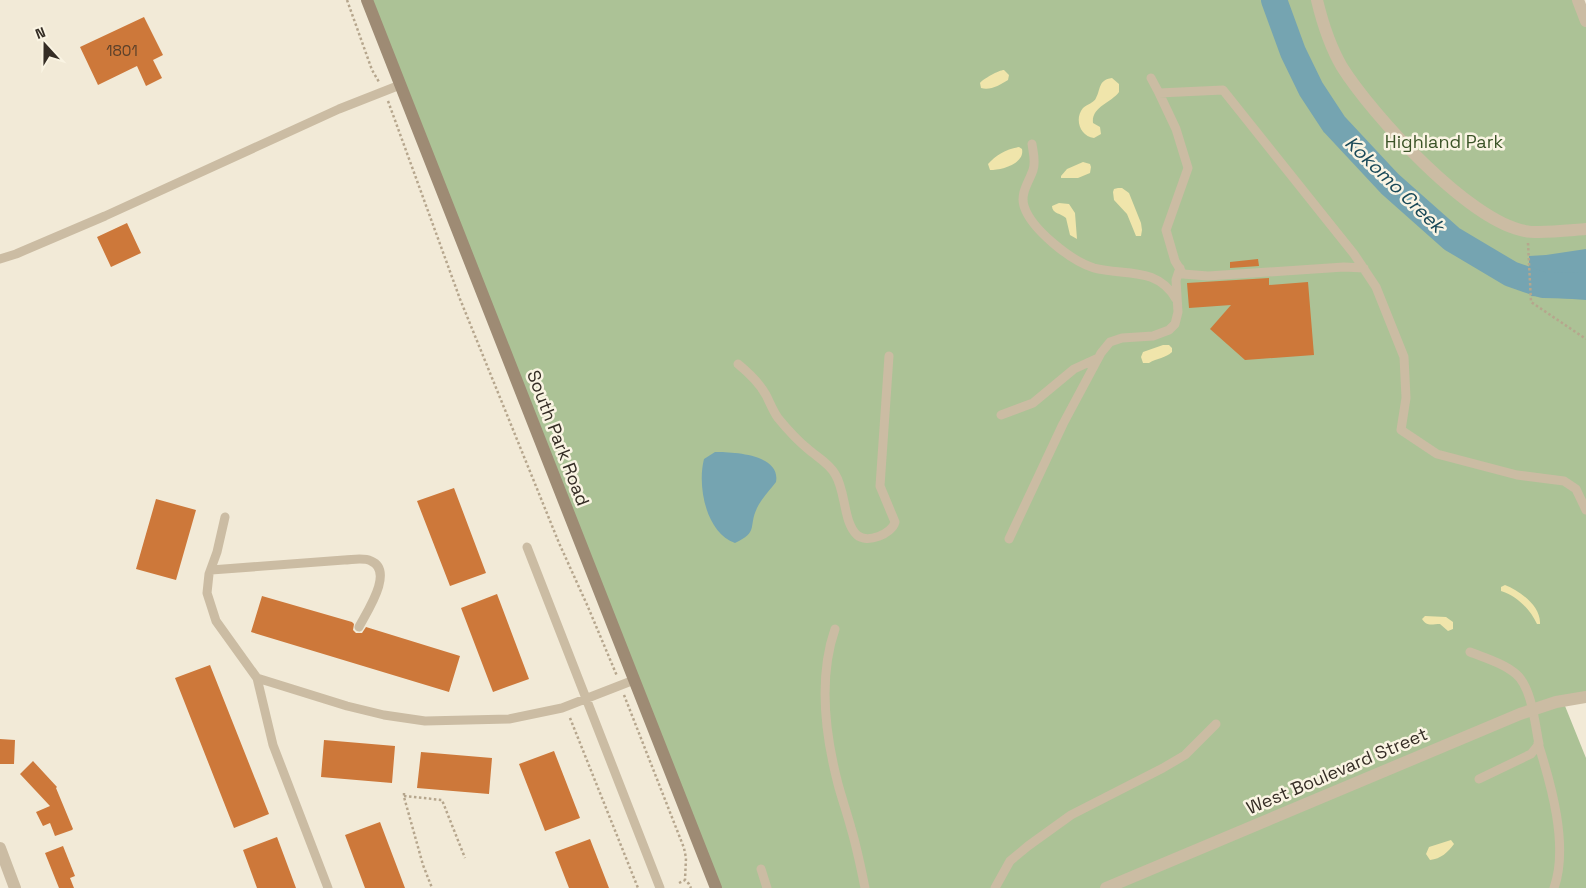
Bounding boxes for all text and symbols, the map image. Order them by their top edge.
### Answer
north arrow [20,20,70,70]
text: N [33,23,48,43]
house number: 1801 [106,41,138,60]
park label: Highland Park [1385,130,1503,153]
water label: Kokomo Creek [1340,131,1452,240]
street label: South Park Road [522,367,595,509]
street label: West Boulevard Street [1243,722,1431,819]

